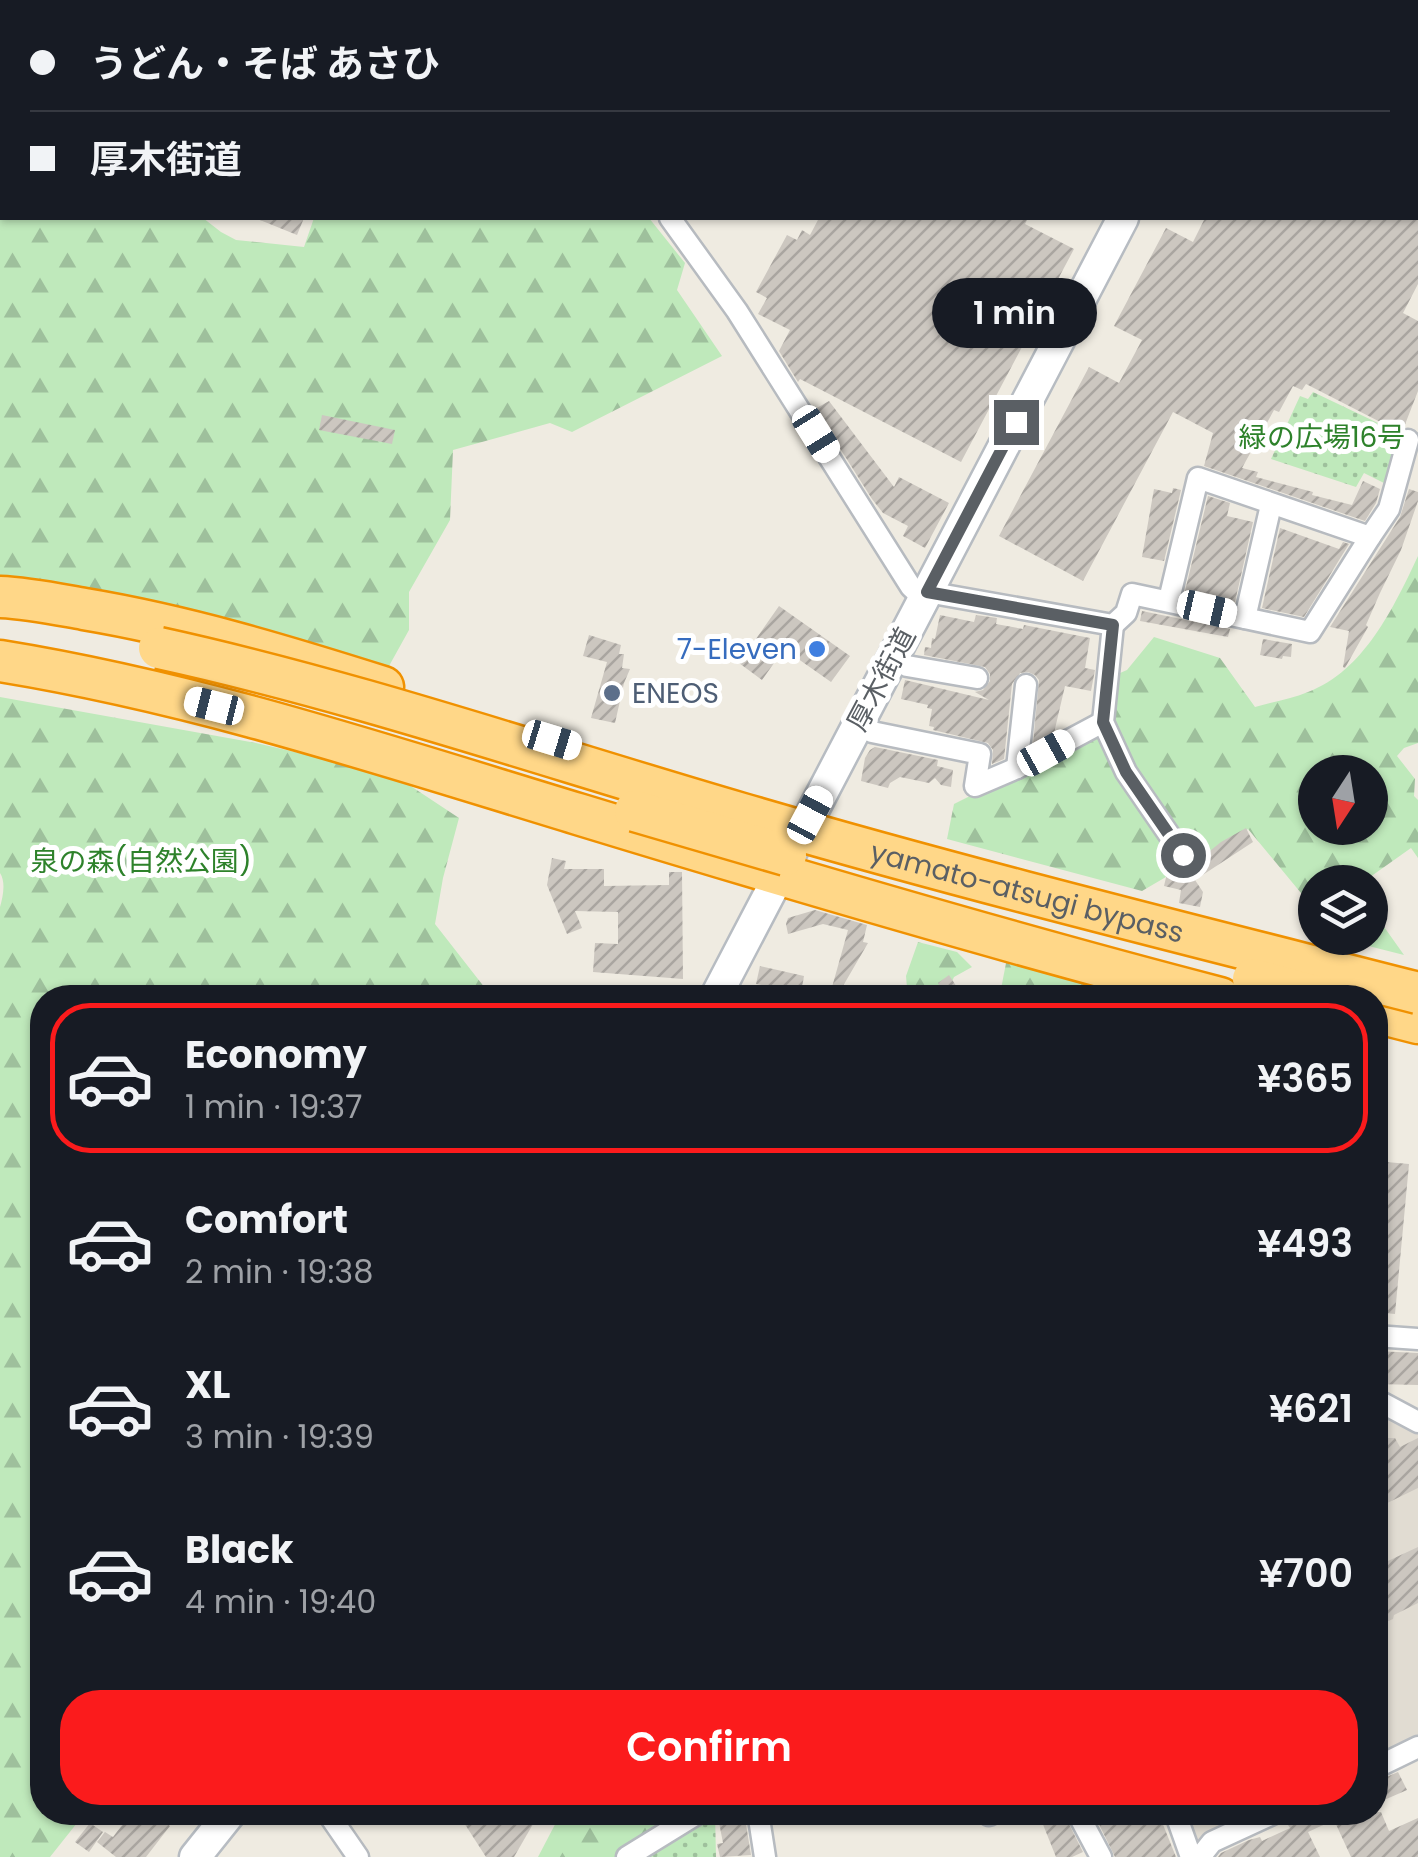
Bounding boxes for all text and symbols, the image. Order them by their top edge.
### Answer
text: うどん・そば あさひ [90,37,440,90]
text: 厚木街道 [90,133,242,186]
callout: 1 min [934,277,1098,347]
text: 1 min [973,290,1056,335]
route end [994,400,1039,445]
car [787,401,845,467]
park label: 緑の広場16号 [1239,418,1405,457]
car [1174,588,1240,630]
street label: 厚木街道 [838,621,925,738]
place label: 7-Eleven [677,630,797,669]
marker: 7-Eleven [806,638,828,660]
place label: ENEOS [632,674,719,713]
marker: ENEOS [601,682,623,704]
car [181,684,247,728]
car [519,717,585,763]
car [1012,725,1080,781]
north arrow [1298,755,1388,845]
map controls [1298,755,1388,955]
car [783,781,837,849]
street label: yamato-atsugi bypass [866,832,1188,953]
route start [1161,833,1206,878]
park label: 泉の森(自然公園) [30,842,252,881]
button: layers [1298,865,1388,955]
text: Economy [185,1028,367,1081]
icon: car [65,1033,155,1123]
text: ¥365 [1257,1052,1353,1105]
text: 1 min · 19:37 [185,1084,363,1129]
text: Comfort [185,1193,348,1246]
icon: car [65,1198,155,1288]
text: ¥493 [1257,1217,1353,1270]
text: 2 min · 19:38 [185,1249,373,1294]
text: XL [185,1358,230,1411]
icon: car [65,1363,155,1453]
text: ¥621 [1269,1382,1353,1435]
text: 3 min · 19:39 [185,1414,374,1459]
text: Black [185,1523,294,1576]
icon: car [65,1528,155,1618]
text: ¥700 [1259,1547,1353,1600]
text: 4 min · 19:40 [185,1579,376,1624]
button: Confirm [60,1690,1358,1805]

